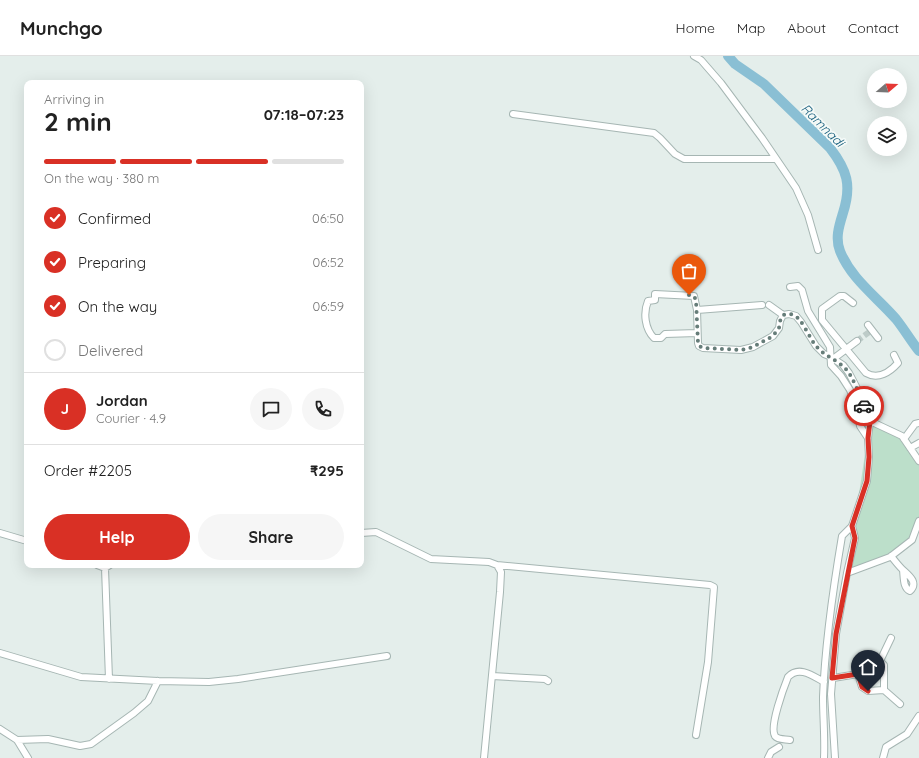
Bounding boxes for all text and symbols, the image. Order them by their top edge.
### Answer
text: Munchgo [20,16,103,40]
text: Home [676,19,715,37]
text: Map [737,19,765,37]
text: About [787,19,826,37]
text: Contact [848,19,899,37]
north arrow [867,68,907,108]
map controls [867,68,907,156]
text: Arriving in [44,91,104,107]
water label: Ramnadi [798,100,850,152]
text: 2 min [44,105,112,138]
text: 07:18–07:23 [264,105,344,124]
button: layers [867,116,907,156]
text: On the way · 380 m [44,170,159,186]
icon: check [44,207,66,229]
text: Confirmed [78,209,151,228]
text: 06:50 [312,210,344,226]
icon: check [44,251,66,273]
text: Preparing [78,253,146,272]
text: 06:52 [313,254,344,270]
pin [672,254,706,295]
icon: bag [678,260,700,282]
icon: check [44,295,66,317]
text: On the way [78,297,157,316]
text: 06:59 [313,298,344,314]
text: Delivered [78,341,143,360]
courier [844,386,884,426]
button: chat [250,388,292,430]
button: phone [302,388,344,430]
text: Jordan [96,391,148,410]
icon: car [853,395,875,417]
text: J [61,399,69,418]
text: Courier · 4.9 [96,410,166,426]
text: Order #2205 [44,461,132,480]
text: ₹295 [310,461,344,480]
button: Help [44,514,190,560]
button: Share [198,514,344,560]
pin [851,650,885,691]
icon: home [857,656,879,678]

